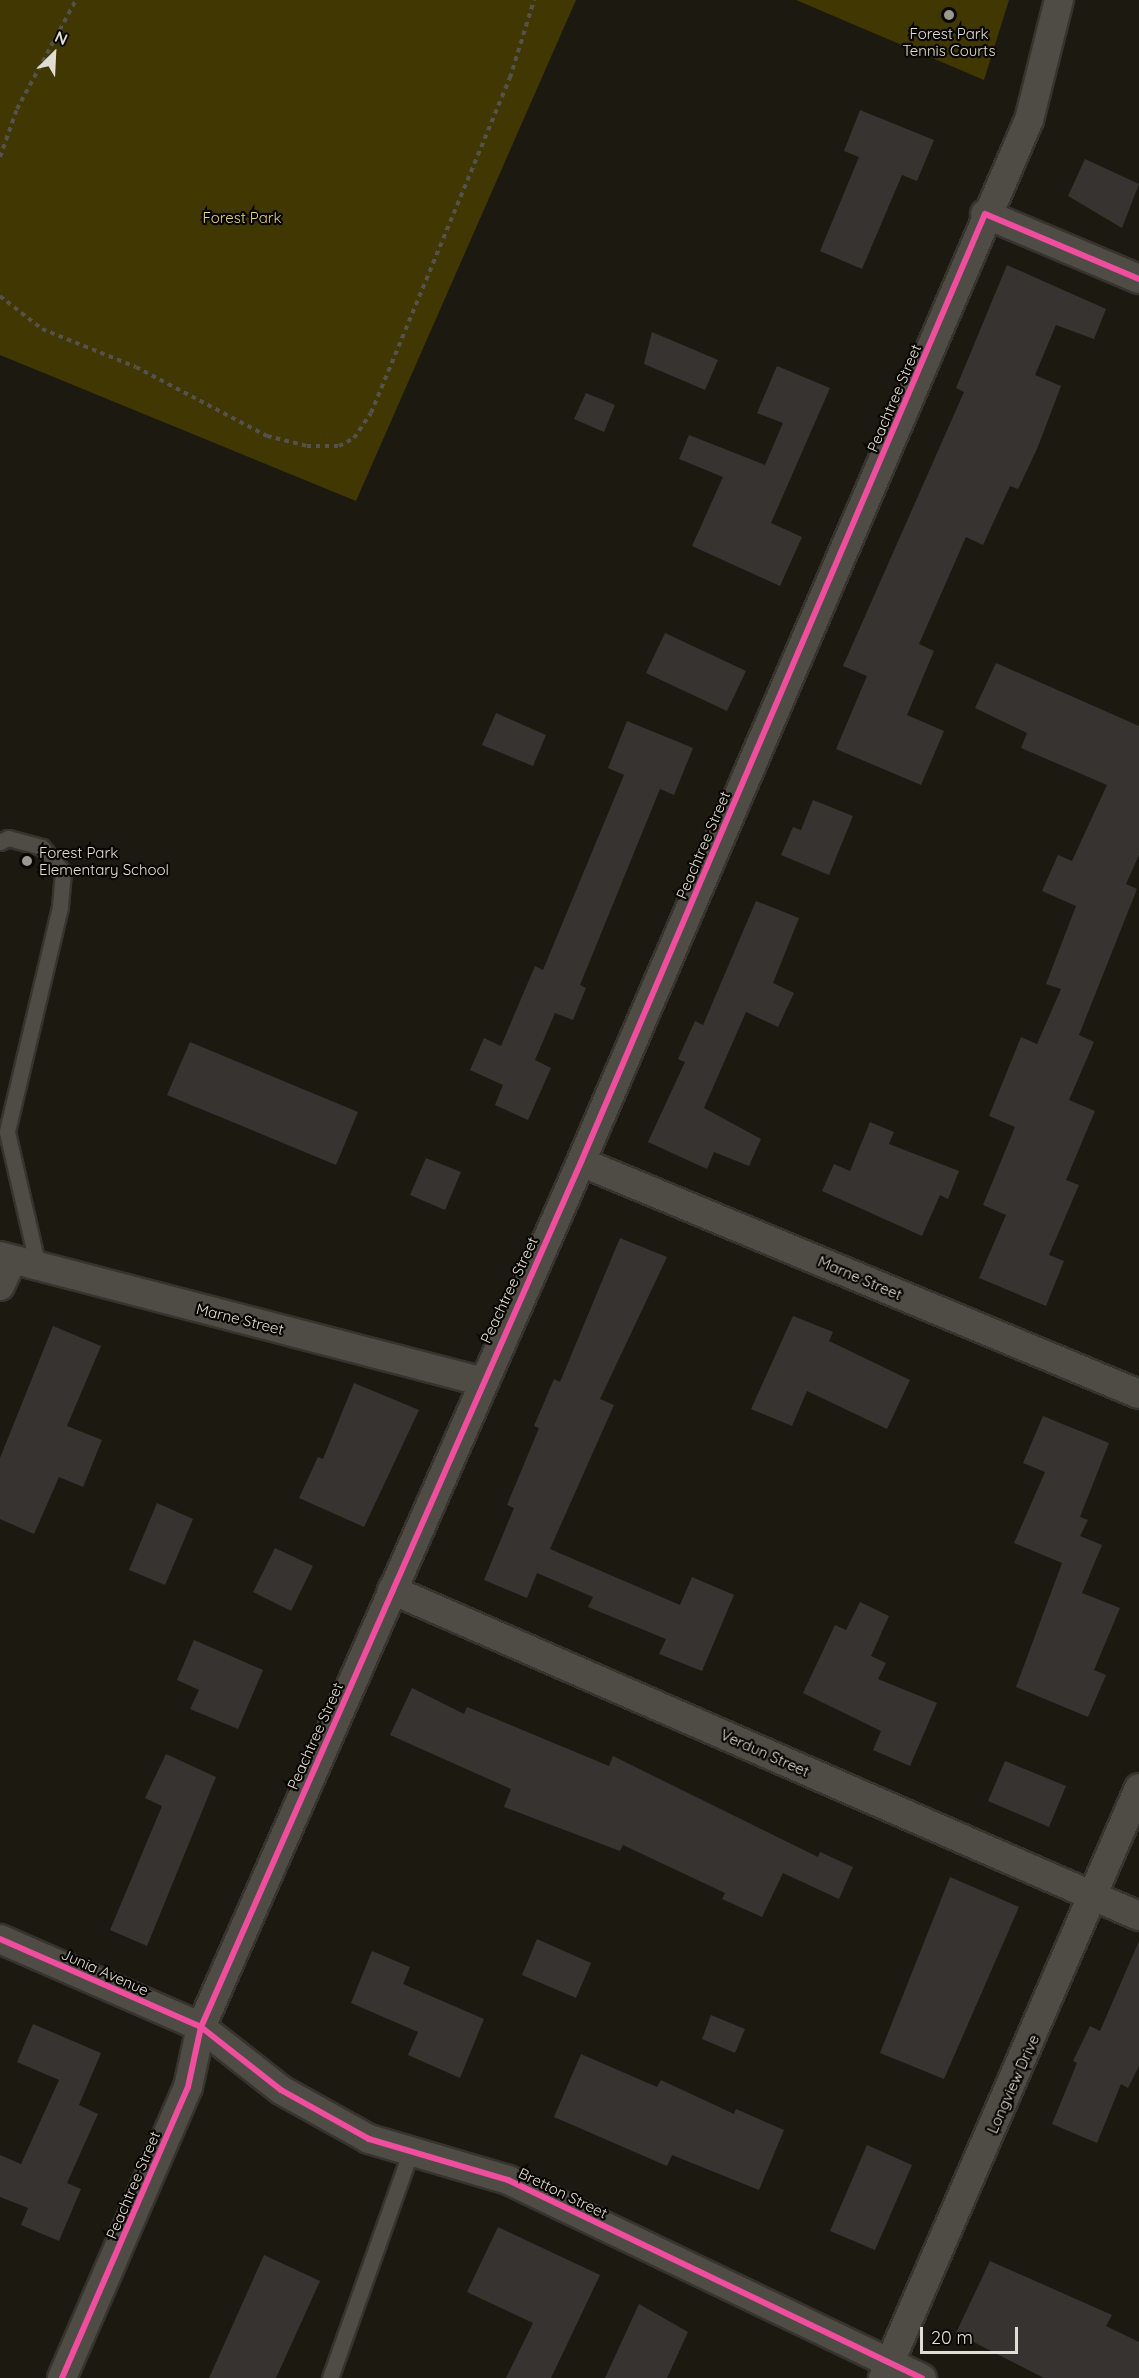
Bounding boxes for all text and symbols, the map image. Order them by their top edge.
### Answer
marker: Forest Park Tennis Courts [942,8,956,22]
north arrow [24,24,84,84]
place label: Forest Park Tennis Courts [903,24,995,59]
text: N [52,26,71,49]
park label: Forest Park [202,209,282,227]
street label: Peachtree Street [863,341,925,455]
street label: Peachtree Street [672,788,734,902]
place label: Forest Park Elementary School [39,843,169,878]
marker: Forest Park Elementary School [20,854,34,868]
street label: Peachtree Street [476,1234,542,1346]
street label: Marne Street [815,1252,905,1304]
street label: Marne Street [194,1299,286,1339]
street label: Peachtree Street [283,1680,347,1792]
street label: Verdun Street [718,1725,812,1781]
street label: Junia Avenue [59,1945,151,1999]
street label: Longview Drive [983,2032,1043,2136]
street label: Peachtree Street [102,2128,164,2242]
street label: Bretton Street [516,2164,610,2222]
scale bar [923,2315,1020,2353]
text: 20 m [931,2326,973,2349]

